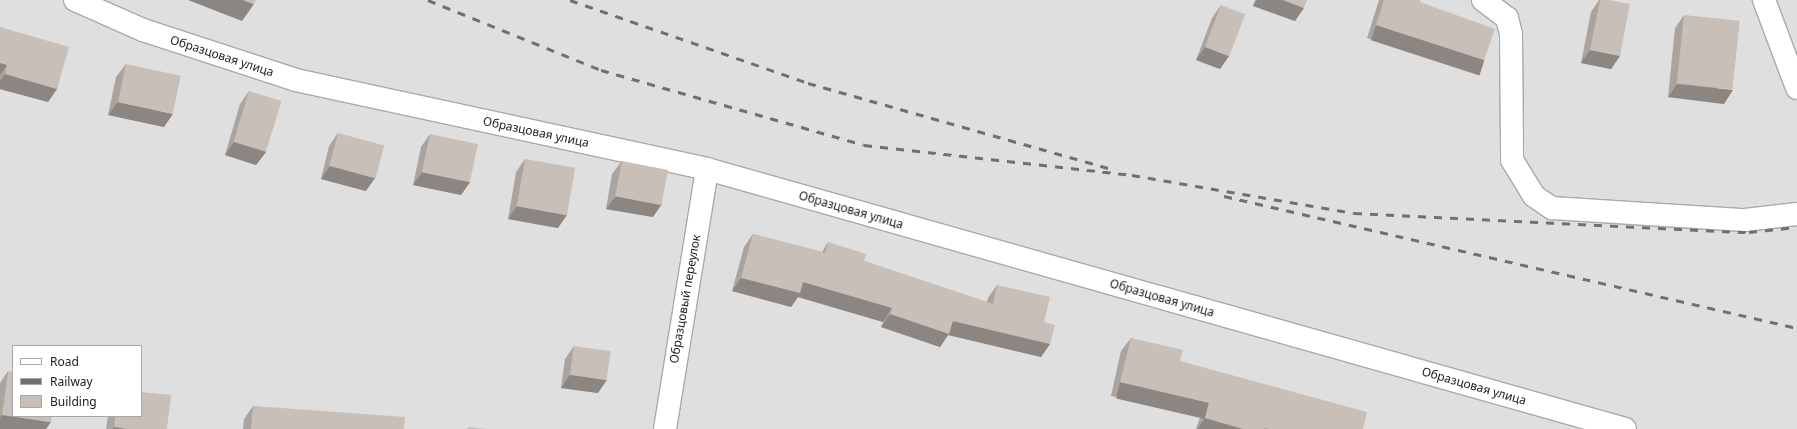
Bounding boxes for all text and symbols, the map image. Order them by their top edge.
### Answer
street label: Образцовая улица [168,32,276,80]
street label: Образцовая улица [482,114,590,150]
street label: Образцовая улица [797,188,905,232]
street label: Образцовый переулок [667,233,703,365]
street label: Образцовая улица [1108,276,1216,320]
legend [12,345,142,417]
text: Road [50,353,79,370]
street label: Образцовая улица [1420,364,1528,408]
text: Railway [50,373,93,390]
text: Building [50,393,97,410]

